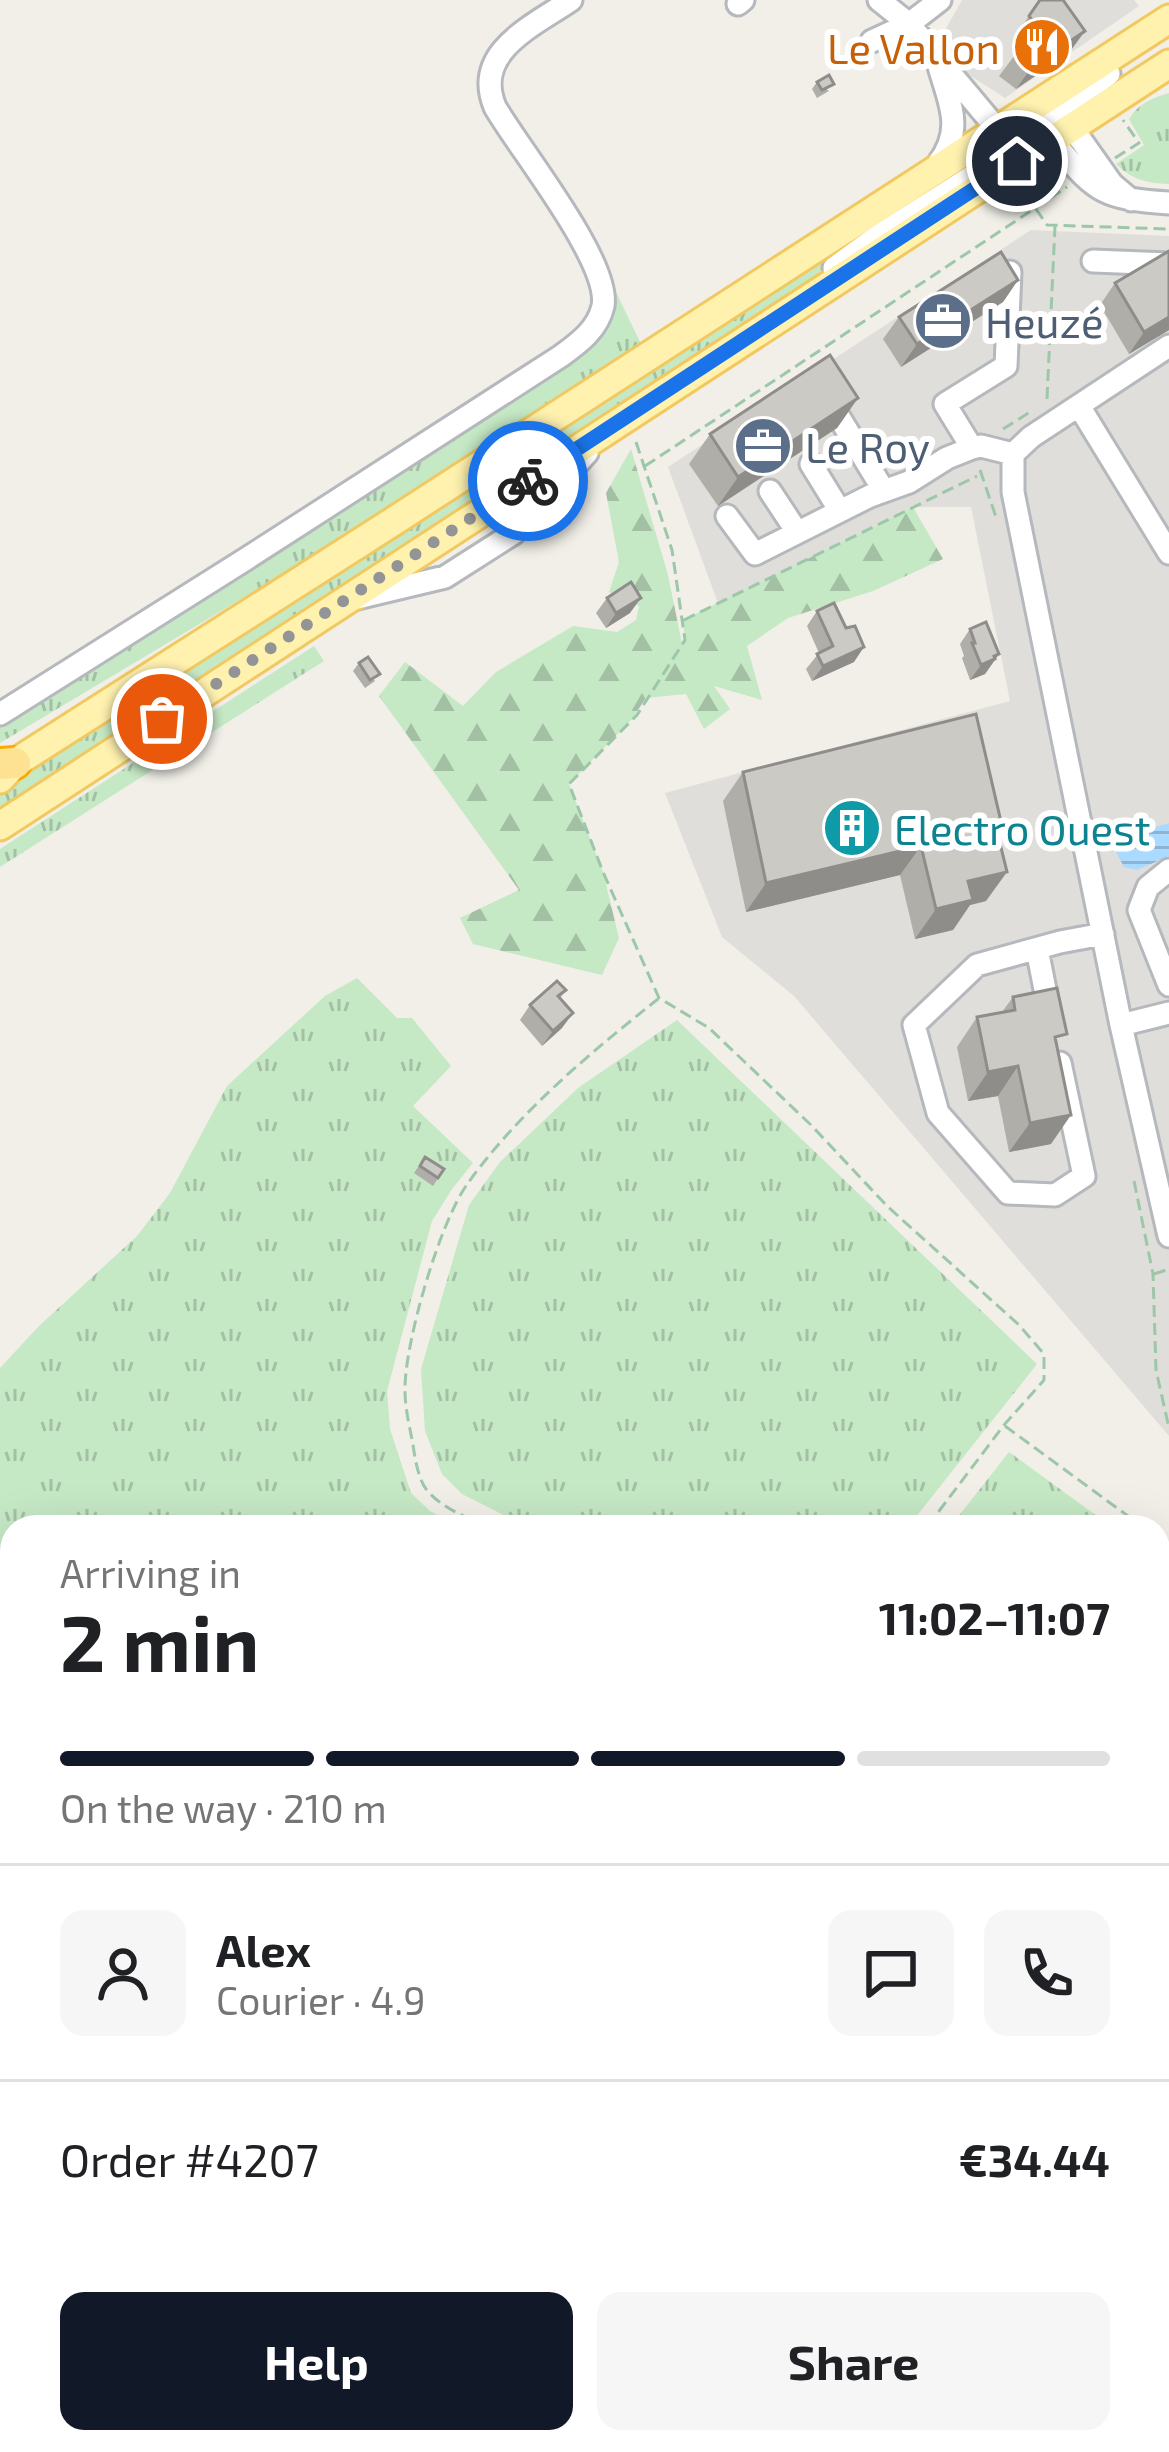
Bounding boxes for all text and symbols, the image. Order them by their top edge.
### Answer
restaurant icon: Le Vallon [1011,16,1073,78]
place label: Le Vallon [827,22,1000,72]
pin [966,110,1068,212]
icon: home [984,128,1050,194]
office icon: Heuzé [912,290,974,352]
place label: Heuzé [985,296,1103,346]
office icon: Le Roy [732,415,794,477]
courier [468,421,588,541]
place label: Le Roy [805,421,930,471]
icon: bike [495,448,561,514]
pin [111,668,213,770]
icon: bag [129,686,195,752]
building icon: Electro Ouest [821,797,883,859]
place label: Electro Ouest [894,803,1151,853]
text: Arriving in [60,1549,241,1596]
text: 11:02–11:07 [879,1590,1110,1644]
text: 2 min [60,1594,259,1688]
text: On the way · 210 m [60,1784,387,1831]
button: person [60,1910,186,2036]
button: chat [828,1910,954,2036]
button: phone [984,1910,1110,2036]
text: Alex [216,1922,311,1976]
text: Courier · 4.9 [216,1976,426,2023]
text: Order #4207 [60,2132,319,2186]
text: €34.44 [959,2132,1110,2186]
button: Help [60,2292,573,2430]
button: Share [597,2292,1110,2430]

